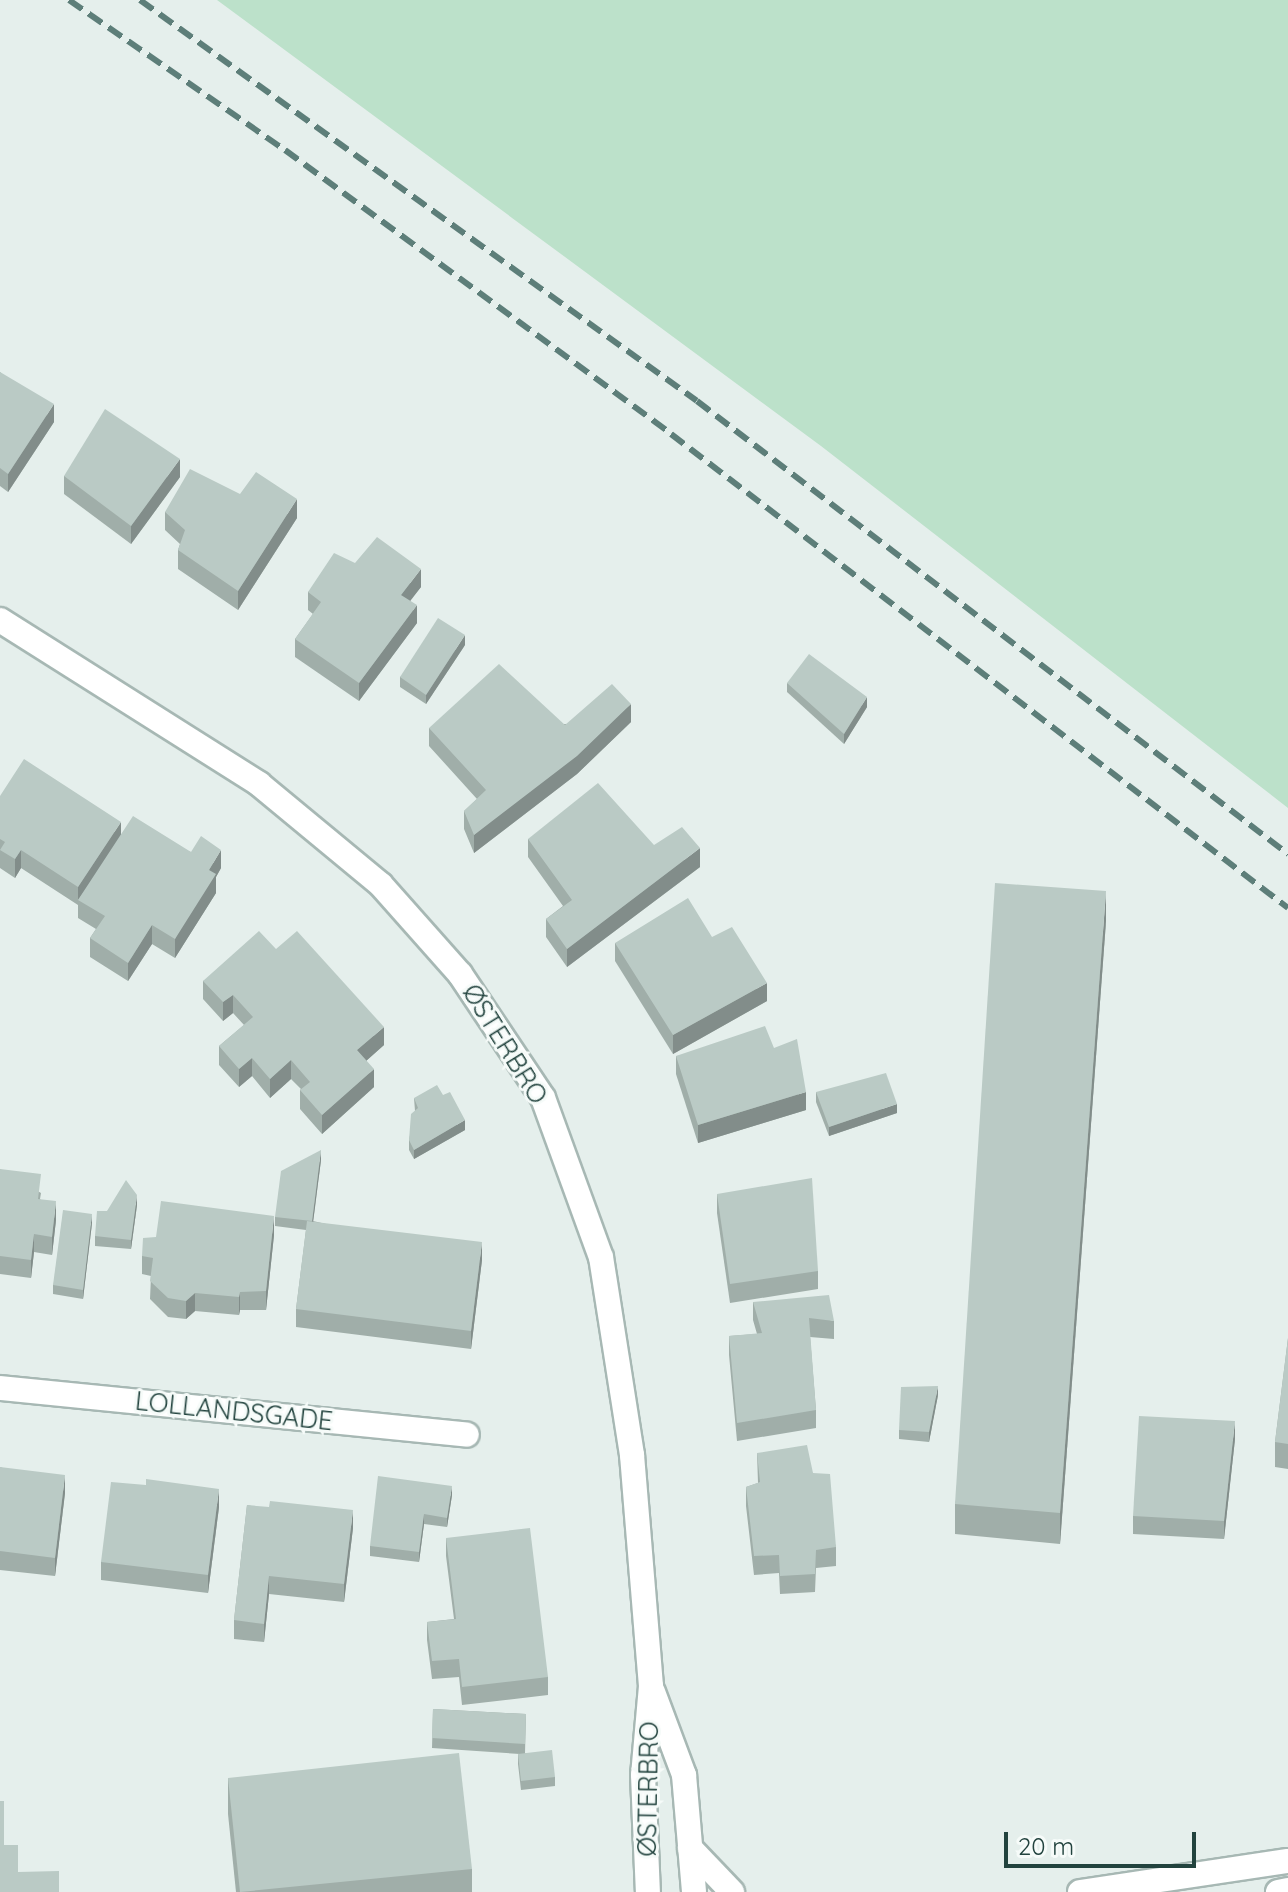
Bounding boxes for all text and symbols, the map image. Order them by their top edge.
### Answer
street label: ØSTERBRO [456,978,554,1110]
street label: LOLLANDSGADE [134,1385,334,1437]
street label: ØSTERBRO [631,1721,665,1857]
scale bar [1008,1816,1200,1866]
text: 20 m [1018,1831,1074,1861]

